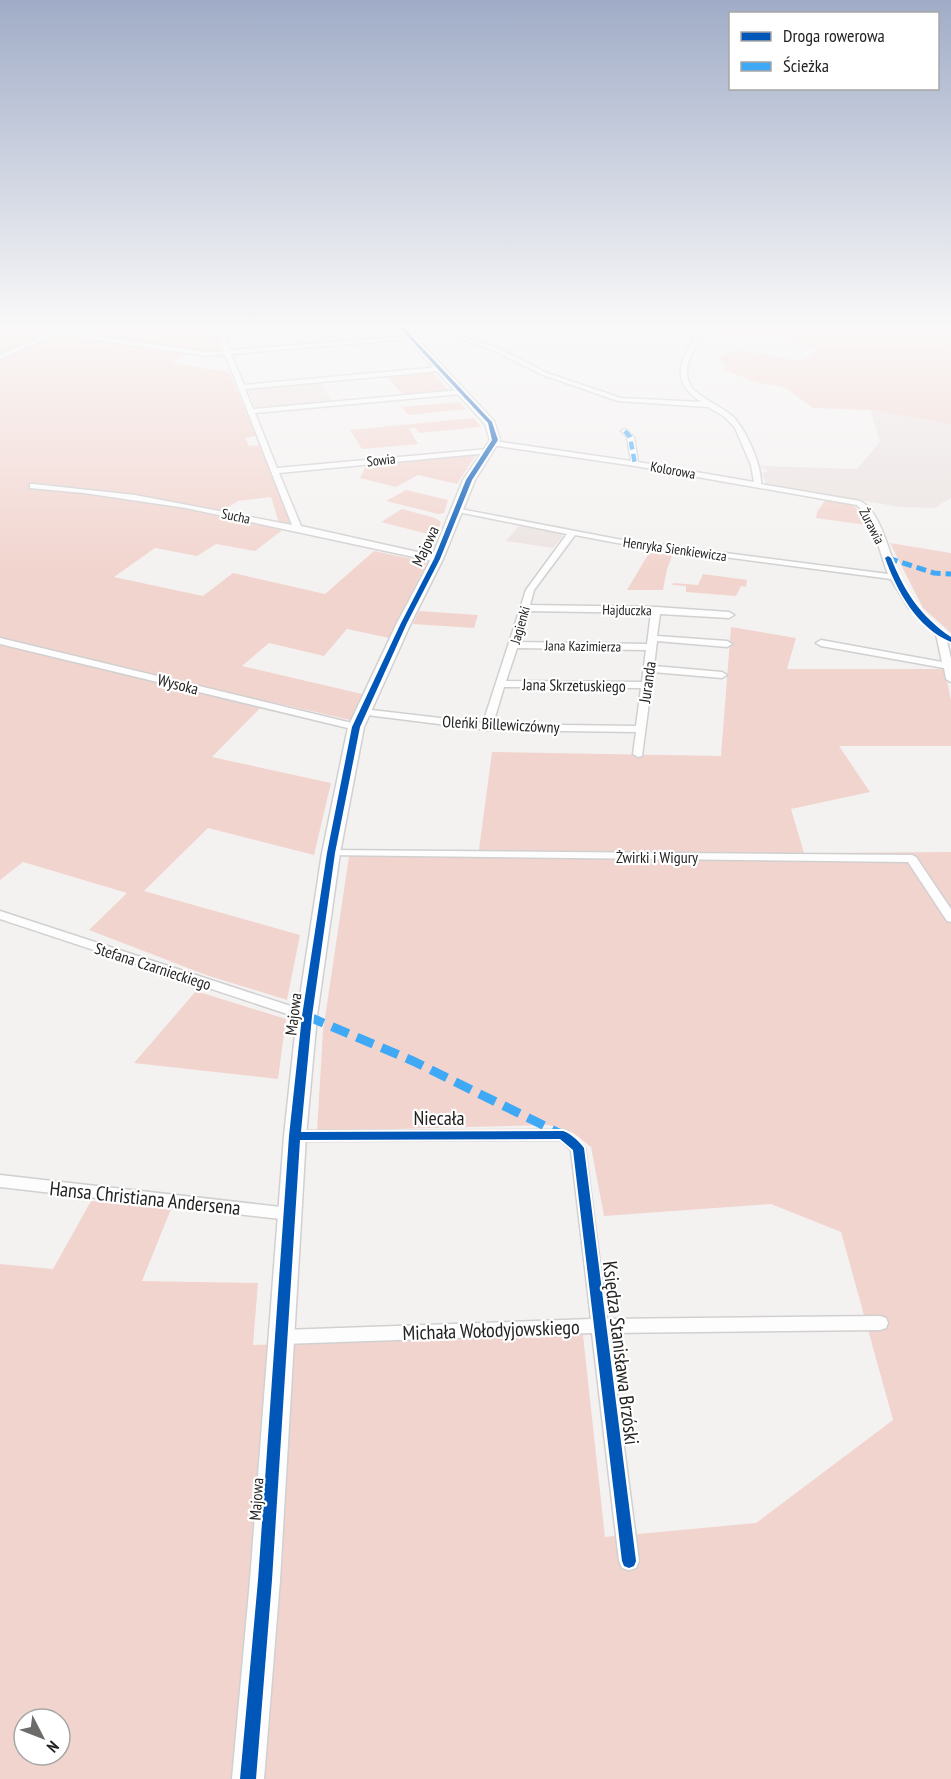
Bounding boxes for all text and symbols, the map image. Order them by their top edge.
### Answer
legend [729,12,939,90]
text: Droga rowerowa [783,24,885,47]
text: Ścieżka [783,54,829,77]
street label: Sowia [366,450,396,470]
street label: Kolorowa [649,457,697,483]
street label: Sucha [220,504,252,528]
street label: Żurawia [855,505,889,547]
street label: Majowa [407,522,443,570]
street label: Henryka Sienkiewicza [622,533,728,565]
street label: Hajduczka [602,601,652,619]
street label: Jagienki [506,604,534,647]
street label: Jana Kazimierza [544,636,621,656]
street label: Juranda [634,660,660,705]
street label: Wysoka [155,669,201,699]
street label: Jana Skrzetuskiego [521,674,626,696]
street label: Oleńki Billewiczówny [442,711,560,737]
street label: Żwirki i Wigury [616,847,698,867]
street label: Stefana Czarnieckiego [92,938,214,994]
street label: Majowa [280,992,306,1036]
street label: Niecała [414,1105,465,1131]
street label: Hansa Christiana Andersena [48,1175,242,1221]
street label: Księdza Stanisława Brzóski [597,1260,645,1446]
street label: Michała Wołodyjowskiego [402,1314,580,1346]
street label: Majowa [245,1477,267,1521]
north arrow [12,1707,72,1767]
text: N [43,1737,63,1757]

